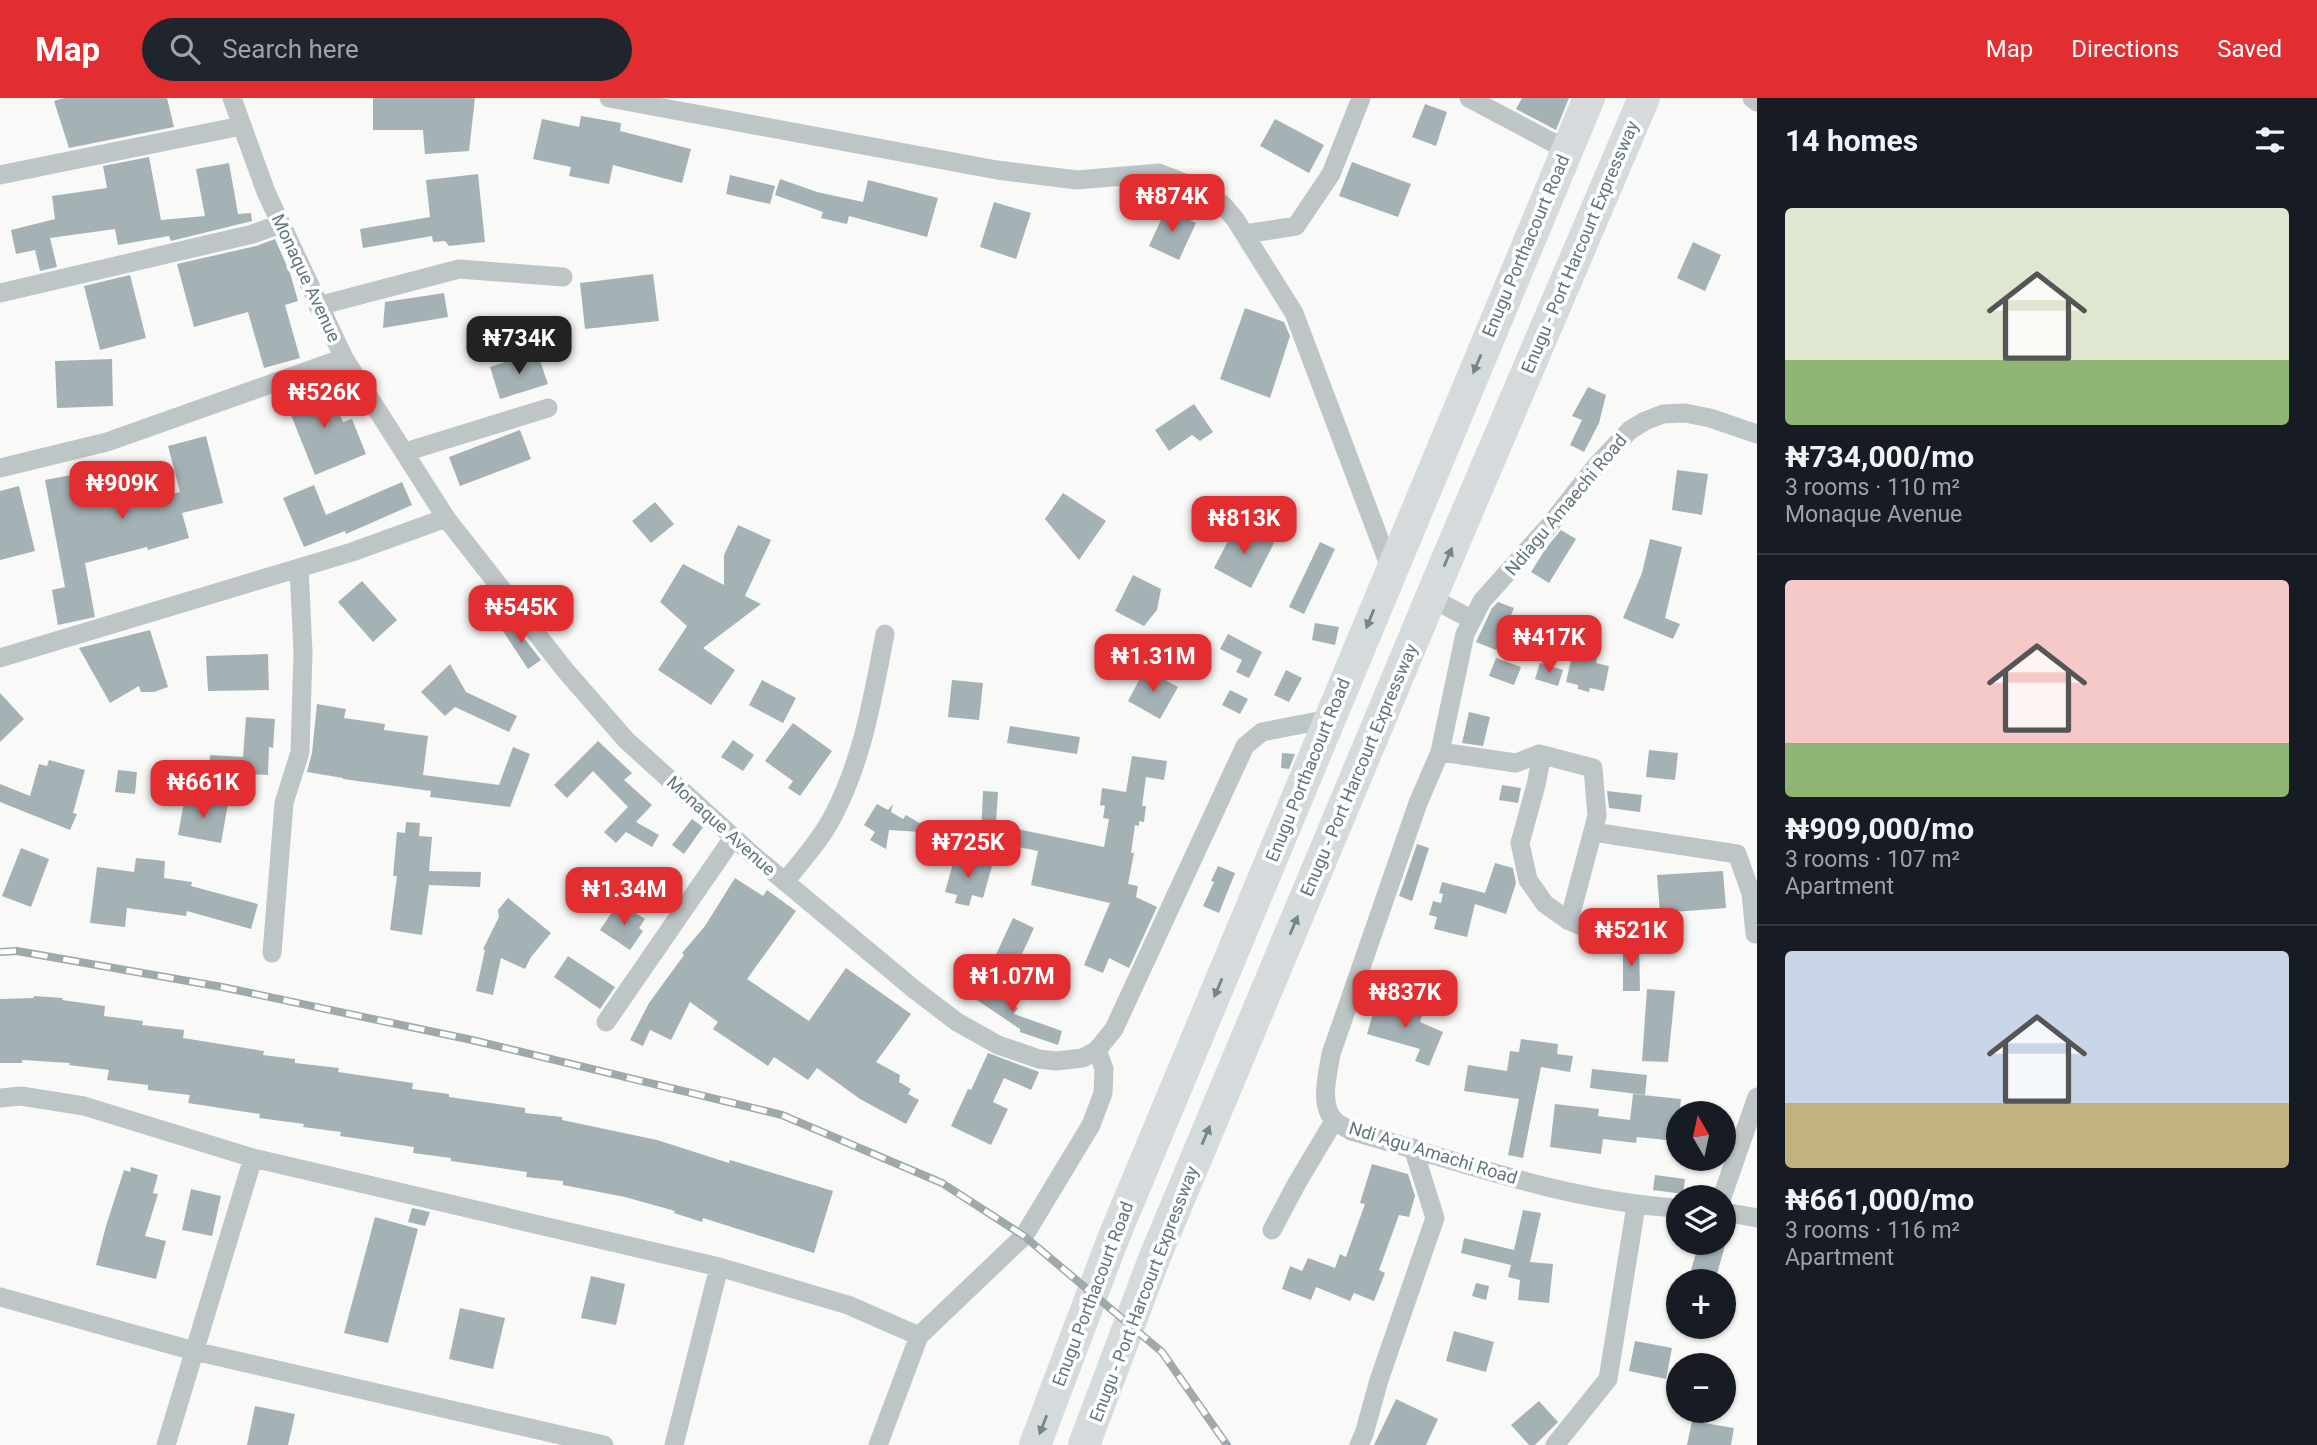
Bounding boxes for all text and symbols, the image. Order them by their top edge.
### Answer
search box [142,18,632,81]
text: Map [35,30,100,69]
icon: search [166,30,204,68]
text: Search here [222,34,359,64]
text: Map [1986,35,2033,63]
text: Directions [2071,35,2179,63]
text: Saved [2217,35,2282,63]
street label: Enugu - Port Harcourt Expressway [1517,117,1643,376]
icon: filters [2251,121,2289,159]
text: 14 homes [1785,123,1918,158]
street label: Enugu Porthacourt Road [1478,151,1574,340]
pin: ₦874K [1123,174,1221,234]
text: ₦874K [1136,183,1208,210]
street label: Monaque Avenue [268,210,345,345]
icon: home [1974,253,2100,379]
pin: ₦734K [470,316,568,376]
text: ₦734K [483,325,555,352]
one-way arrow [1471,354,1483,374]
pin: ₦526K [275,370,373,430]
text: ₦526K [288,379,360,406]
street label: Ndiagu Amaechi Road [1500,430,1631,580]
text: ₦734,000/mo [1785,439,1974,474]
pin: ₦909K [73,462,171,521]
text: ₦909K [86,470,158,497]
text: 3 rooms · 110 m² [1785,474,1960,501]
pin: ₦813K [1195,496,1293,556]
text: Monaque Avenue [1785,501,1962,528]
text: ₦813K [1208,505,1280,532]
one-way arrow [1443,547,1454,568]
pin: ₦545K [472,586,570,645]
text: ₦545K [485,594,557,621]
one-way arrow [1365,609,1376,630]
pin: ₦417K [1500,616,1598,675]
text: ₦417K [1513,624,1585,651]
icon: home [1974,625,2100,751]
pin: ₦1.31M [1096,634,1210,694]
street label: Enugu - Port Harcourt Expressway [1296,640,1422,899]
text: ₦1.31M [1110,643,1196,670]
street label: Enugu Porthacourt Road [1261,675,1354,865]
pin: ₦661K [154,760,252,820]
text: ₦661K [167,769,239,796]
street label: Monaque Avenue [663,771,780,880]
text: ₦909,000/mo [1785,811,1974,846]
pin: ₦725K [919,820,1017,880]
text: ₦725K [932,829,1004,856]
text: 3 rooms · 107 m² [1785,846,1960,873]
pin: ₦1.34M [567,868,681,927]
text: Apartment [1785,873,1894,900]
text: ₦1.34M [581,876,667,903]
pin: ₦521K [1582,908,1680,968]
one-way arrow [1289,915,1300,936]
text: ₦521K [1595,917,1667,944]
pin: ₦1.07M [955,954,1069,1014]
text: ₦1.07M [969,963,1055,990]
pin: ₦837K [1356,970,1454,1030]
one-way arrow [1213,978,1224,999]
text: ₦837K [1369,979,1441,1006]
icon: home [1974,996,2100,1122]
north arrow [1666,1101,1736,1171]
map controls [1666,1101,1736,1423]
street label: Ndi Agu Amachi Road [1346,1117,1520,1188]
one-way arrow [1201,1125,1212,1146]
street label: Enugu - Port Harcourt Expressway [1085,1162,1202,1425]
text: ₦661,000/mo [1785,1182,1974,1217]
button: layers [1666,1185,1736,1255]
street label: Enugu Porthacourt Road [1048,1199,1137,1389]
text: 3 rooms · 116 m² [1785,1217,1960,1244]
text: Apartment [1785,1244,1894,1271]
button: + [1666,1269,1736,1339]
button: − [1666,1353,1736,1423]
one-way arrow [1037,1415,1048,1436]

